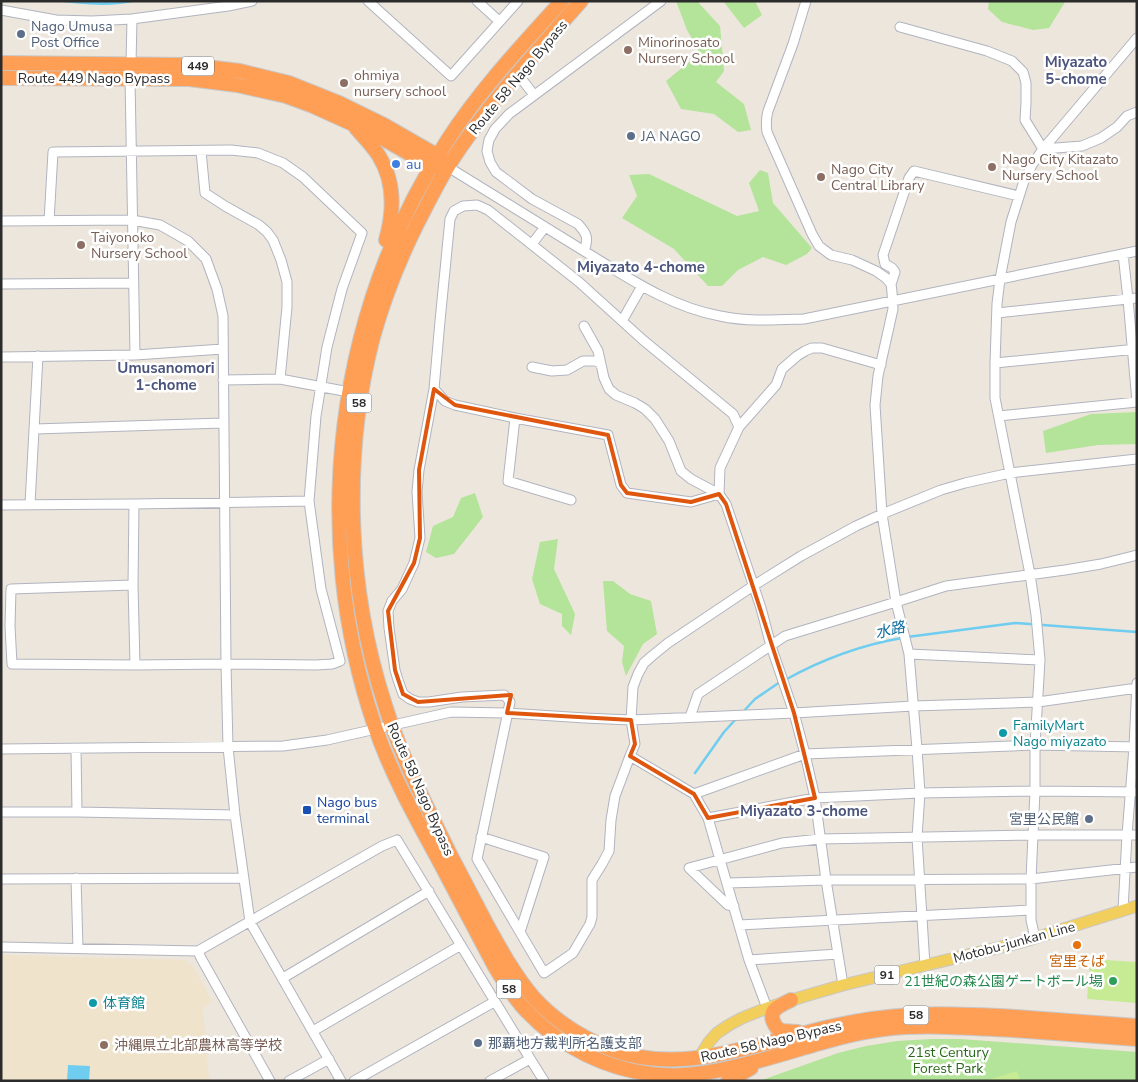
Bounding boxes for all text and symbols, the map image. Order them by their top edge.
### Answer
street label: Route 58 Nago Bypass [465,16,572,139]
place label: Nago Umusa Post Office [31,17,113,52]
marker: Nago Umusa Post Office [15,28,27,40]
place label: Minorinosato Nursery School [638,33,735,68]
marker: Minorinosato Nursery School [622,44,634,56]
district label: Miyazato 5-chome [1045,52,1108,89]
road number: 449 [182,56,214,76]
place label: ohmiya nursery school [354,66,447,101]
street label: Route 449 Nago Bypass [18,69,171,88]
marker: ohmiya nursery school [338,77,350,89]
place label: JA NAGO [640,127,701,146]
marker: JA NAGO [625,130,637,142]
place label: Nago City Kitazato Nursery School [1002,150,1119,185]
place label: au [406,155,421,174]
marker: au [390,158,402,170]
place label: Nago City Central Library [831,160,925,195]
marker: Nago City Kitazato Nursery School [986,161,998,173]
marker: Nago City Central Library [815,171,827,183]
place label: Taiyonoko Nursery School [91,228,188,263]
marker: Taiyonoko Nursery School [75,239,87,251]
district label: Miyazato 4-chome [577,257,705,277]
district label: Umusanomori 1-chome [117,358,215,395]
road number: 58 [346,393,372,412]
water label: 水路 [873,616,909,643]
place label: FamilyMart Nago miyazato [1013,716,1107,751]
street label: Route 58 Nago Bypass [383,719,459,859]
marker: FamilyMart Nago miyazato [997,727,1009,739]
place label: Nago bus terminal [317,793,377,828]
district label: Miyazato 3-chome [740,801,868,821]
marker: Nago bus terminal [301,804,313,816]
place label: 宮里公民館 [1009,810,1079,829]
marker: 宮里公民館 [1083,813,1095,825]
street label: Motobu-junkan Line [951,917,1077,968]
marker: 宮里そば [1071,939,1083,951]
place label: 宮里そば [1049,952,1105,971]
road number: 91 [874,966,900,984]
place label: 21世紀の森公園ゲートボール場 [904,972,1103,991]
marker: 21世紀の森公園ゲートボール場 [1107,975,1119,987]
road number: 58 [496,980,522,999]
place label: 体育館 [103,994,145,1013]
marker: 体育館 [87,997,99,1009]
road number: 58 [904,1006,928,1024]
street label: Route 58 Nago Bypass [699,1016,844,1067]
place label: 那覇地方裁判所名護支部 [488,1034,642,1053]
place label: 沖縄県立北部農林高等学校 [114,1036,282,1055]
marker: 那覇地方裁判所名護支部 [472,1037,484,1049]
marker: 沖縄県立北部農林高等学校 [98,1039,110,1051]
park label: 21st Century Forest Park [907,1043,990,1078]

